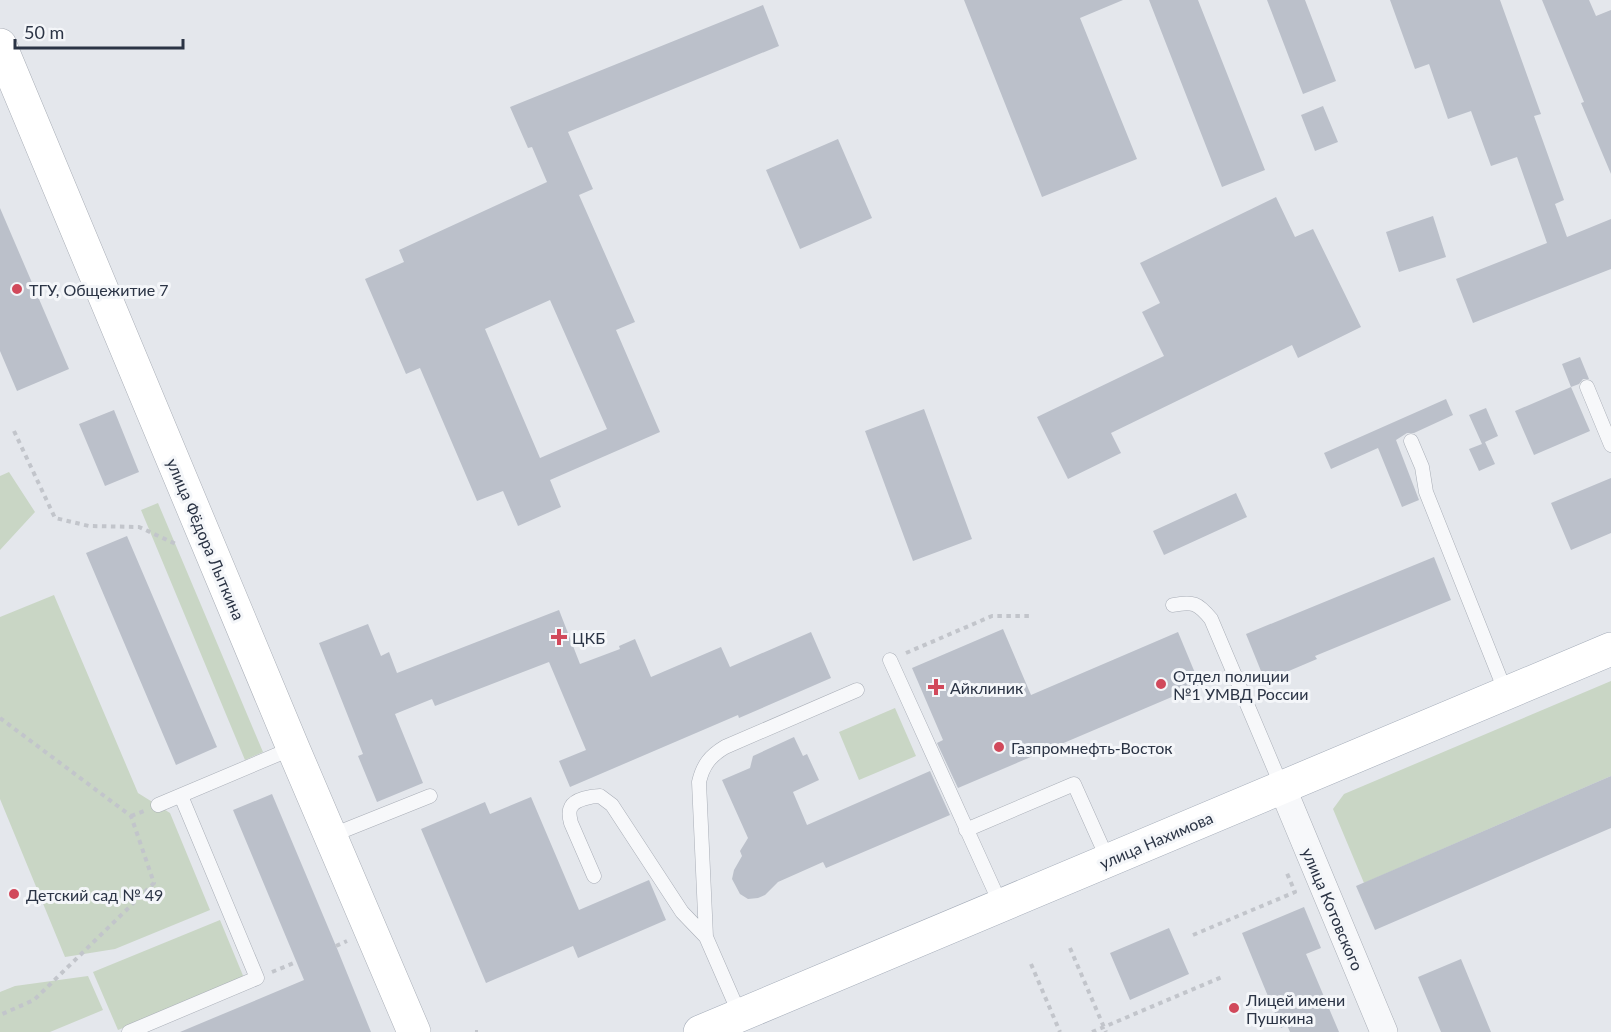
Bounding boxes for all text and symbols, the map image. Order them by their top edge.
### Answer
scale bar [15,12,183,50]
text: 50 m [24,21,64,43]
place label: ТГУ, Общежитие 7 [29,280,169,299]
marker: ТГУ, Общежитие 7 [10,282,24,296]
street label: улица Фёдора Лыткина [163,455,249,623]
marker: ЦКБ [550,628,568,646]
place label: ЦКБ [572,628,605,647]
place label: Отдел полиции №1 УМВД России [1173,666,1309,703]
marker: Отдел полиции №1 УМВД России [1154,677,1168,691]
marker: Айклиник [927,678,945,696]
place label: Айклиник [950,678,1024,697]
place label: Газпромнефть-Восток [1011,738,1173,757]
marker: Газпромнефть-Восток [992,740,1006,754]
street label: улица Нахимова [1097,808,1215,872]
street label: улица Котовского [1299,845,1367,973]
place label: Детский сад № 49 [26,885,163,904]
marker: Детский сад № 49 [7,887,21,901]
place label: Лицей имени Пушкина [1245,990,1345,1027]
marker: Лицей имени Пушкина [1227,1001,1241,1015]

